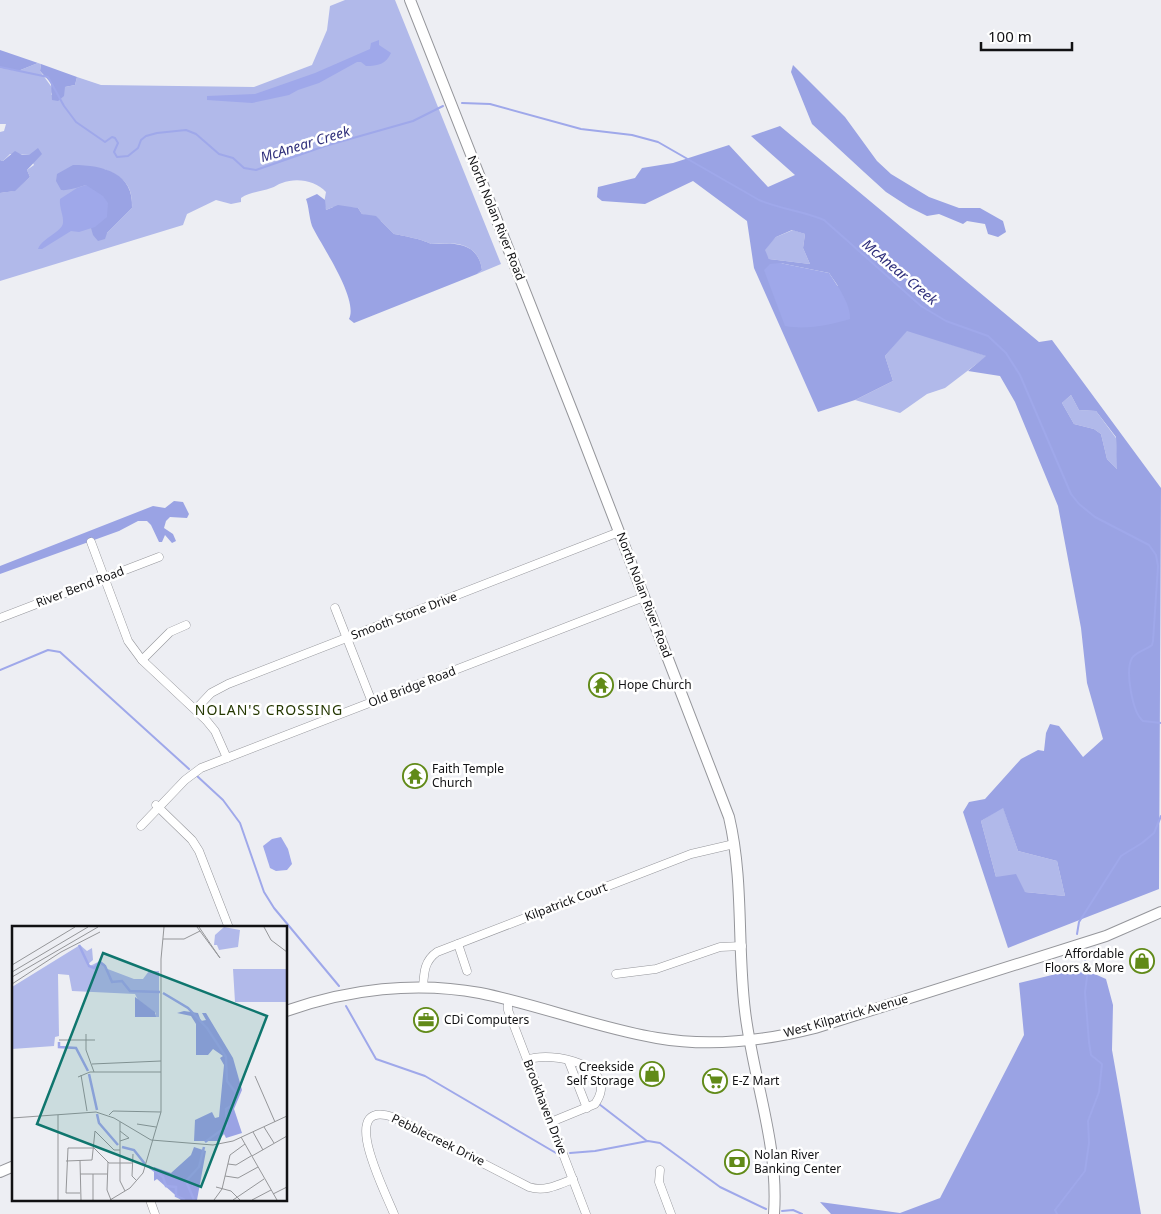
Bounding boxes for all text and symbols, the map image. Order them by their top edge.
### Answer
scale bar [981,20,1072,52]
text: 100 m [988,26,1032,46]
water label: McAnear Creek [258,121,353,166]
street label: North Nolan River Road [464,153,529,283]
water label: McAnear Creek [859,235,943,309]
street label: North Nolan River Road [613,530,676,660]
street label: River Bend Road [33,562,126,611]
street label: Smooth Stone Drive [348,587,460,644]
street label: Old Bridge Road [366,662,458,711]
temple icon: Hope Church [588,672,614,698]
place label: Hope Church [618,676,692,693]
district label: NOLAN'S CROSSING [195,700,343,719]
place label: Faith Temple Church [432,760,504,791]
temple icon: Faith Temple Church [402,763,428,789]
street label: Kilpatrick Court [522,878,610,925]
inset map [12,926,288,1202]
place label: Affordable Floors & More [1045,945,1124,976]
shop icon: Affordable Floors & More [1129,948,1155,974]
street label: West Kilpatrick Avenue [782,990,910,1041]
office icon: CDi Computers [413,1007,439,1033]
place label: CDi Computers [444,1011,529,1028]
street label: Brookhaven Drive [519,1057,572,1157]
place label: Creekside Self Storage [567,1058,634,1089]
shop icon: Creekside Self Storage [639,1061,665,1087]
supermarket icon: E-Z Mart [702,1068,728,1094]
place label: E-Z Mart [732,1072,780,1089]
street label: Pebblecreek Drive [389,1110,488,1170]
place label: Nolan River Banking Center [754,1146,841,1177]
bank icon: Nolan River Banking Center [724,1149,750,1175]

